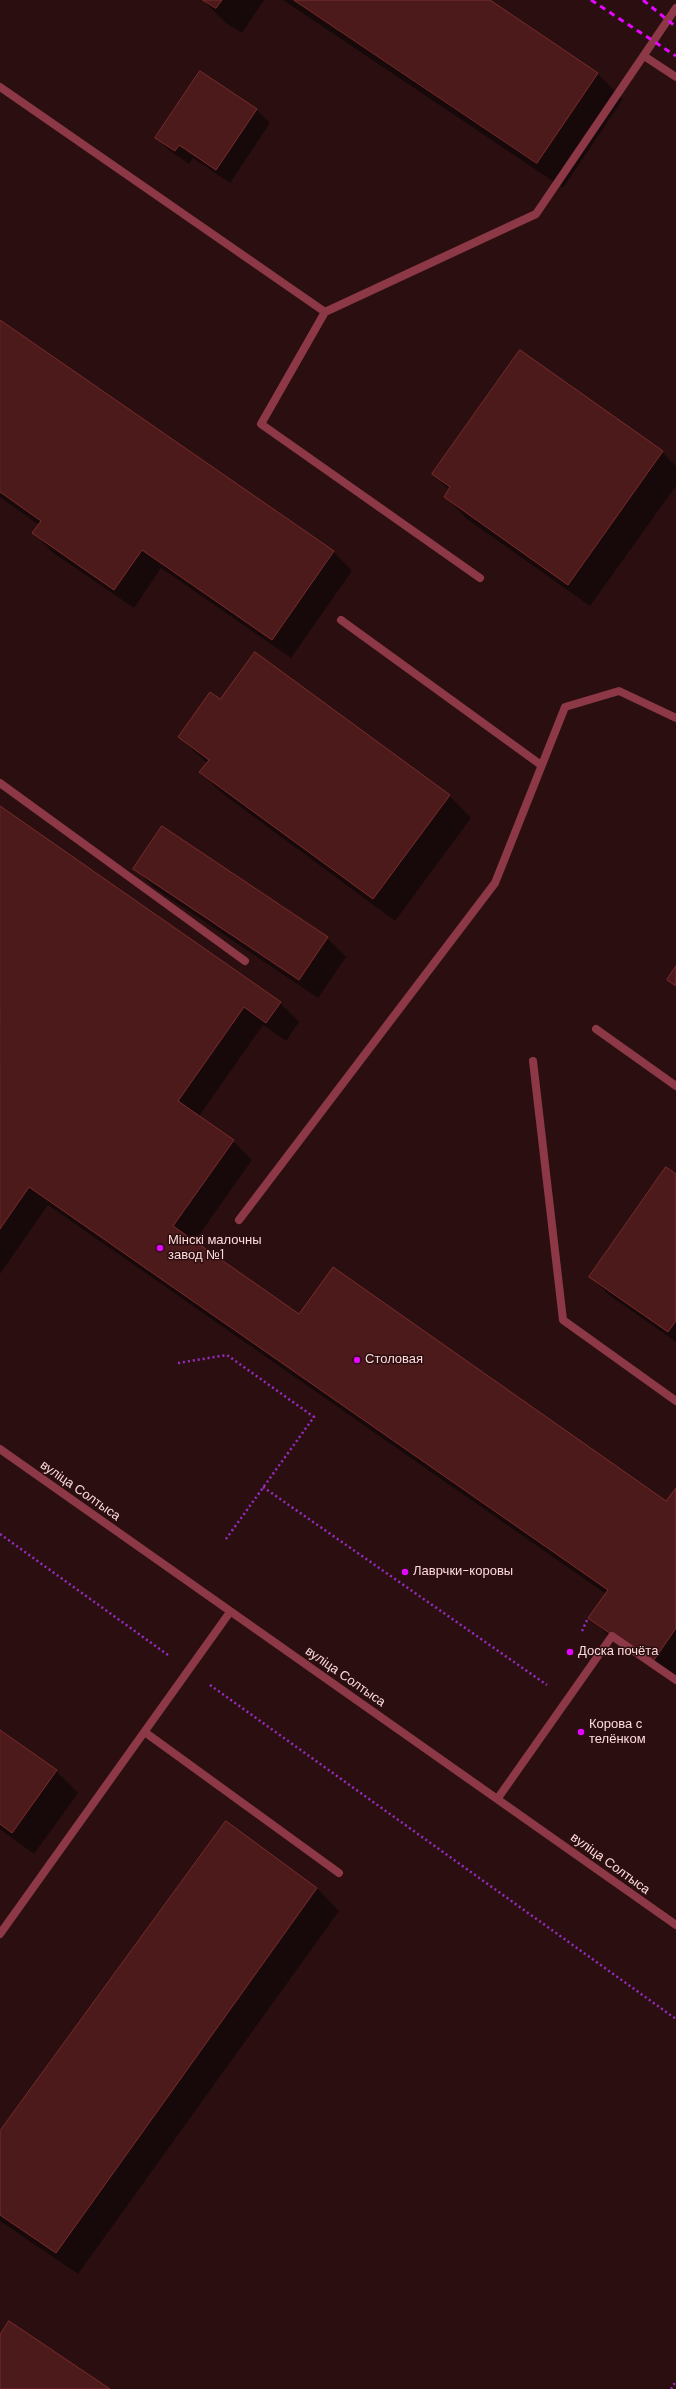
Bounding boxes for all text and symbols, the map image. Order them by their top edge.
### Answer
place label: Мінскі малочны завод №1 [168,1233,262,1264]
marker: Мінскі малочны завод №1 [155,1243,165,1253]
place label: Столовая [365,1352,423,1368]
marker: Столовая [352,1355,362,1365]
street label: вуліца Солтыса [37,1458,123,1524]
place label: Лаврчки-коровы [413,1564,513,1580]
marker: Лаврчки-коровы [400,1567,410,1577]
street label: вуліца Солтыса [302,1644,388,1710]
place label: Доска почёта [578,1644,658,1660]
marker: Доска почёта [565,1647,575,1657]
place label: Корова с телёнком [589,1717,646,1748]
marker: Корова с телёнком [576,1727,586,1737]
street label: вуліца Солтыса [567,1830,653,1898]

